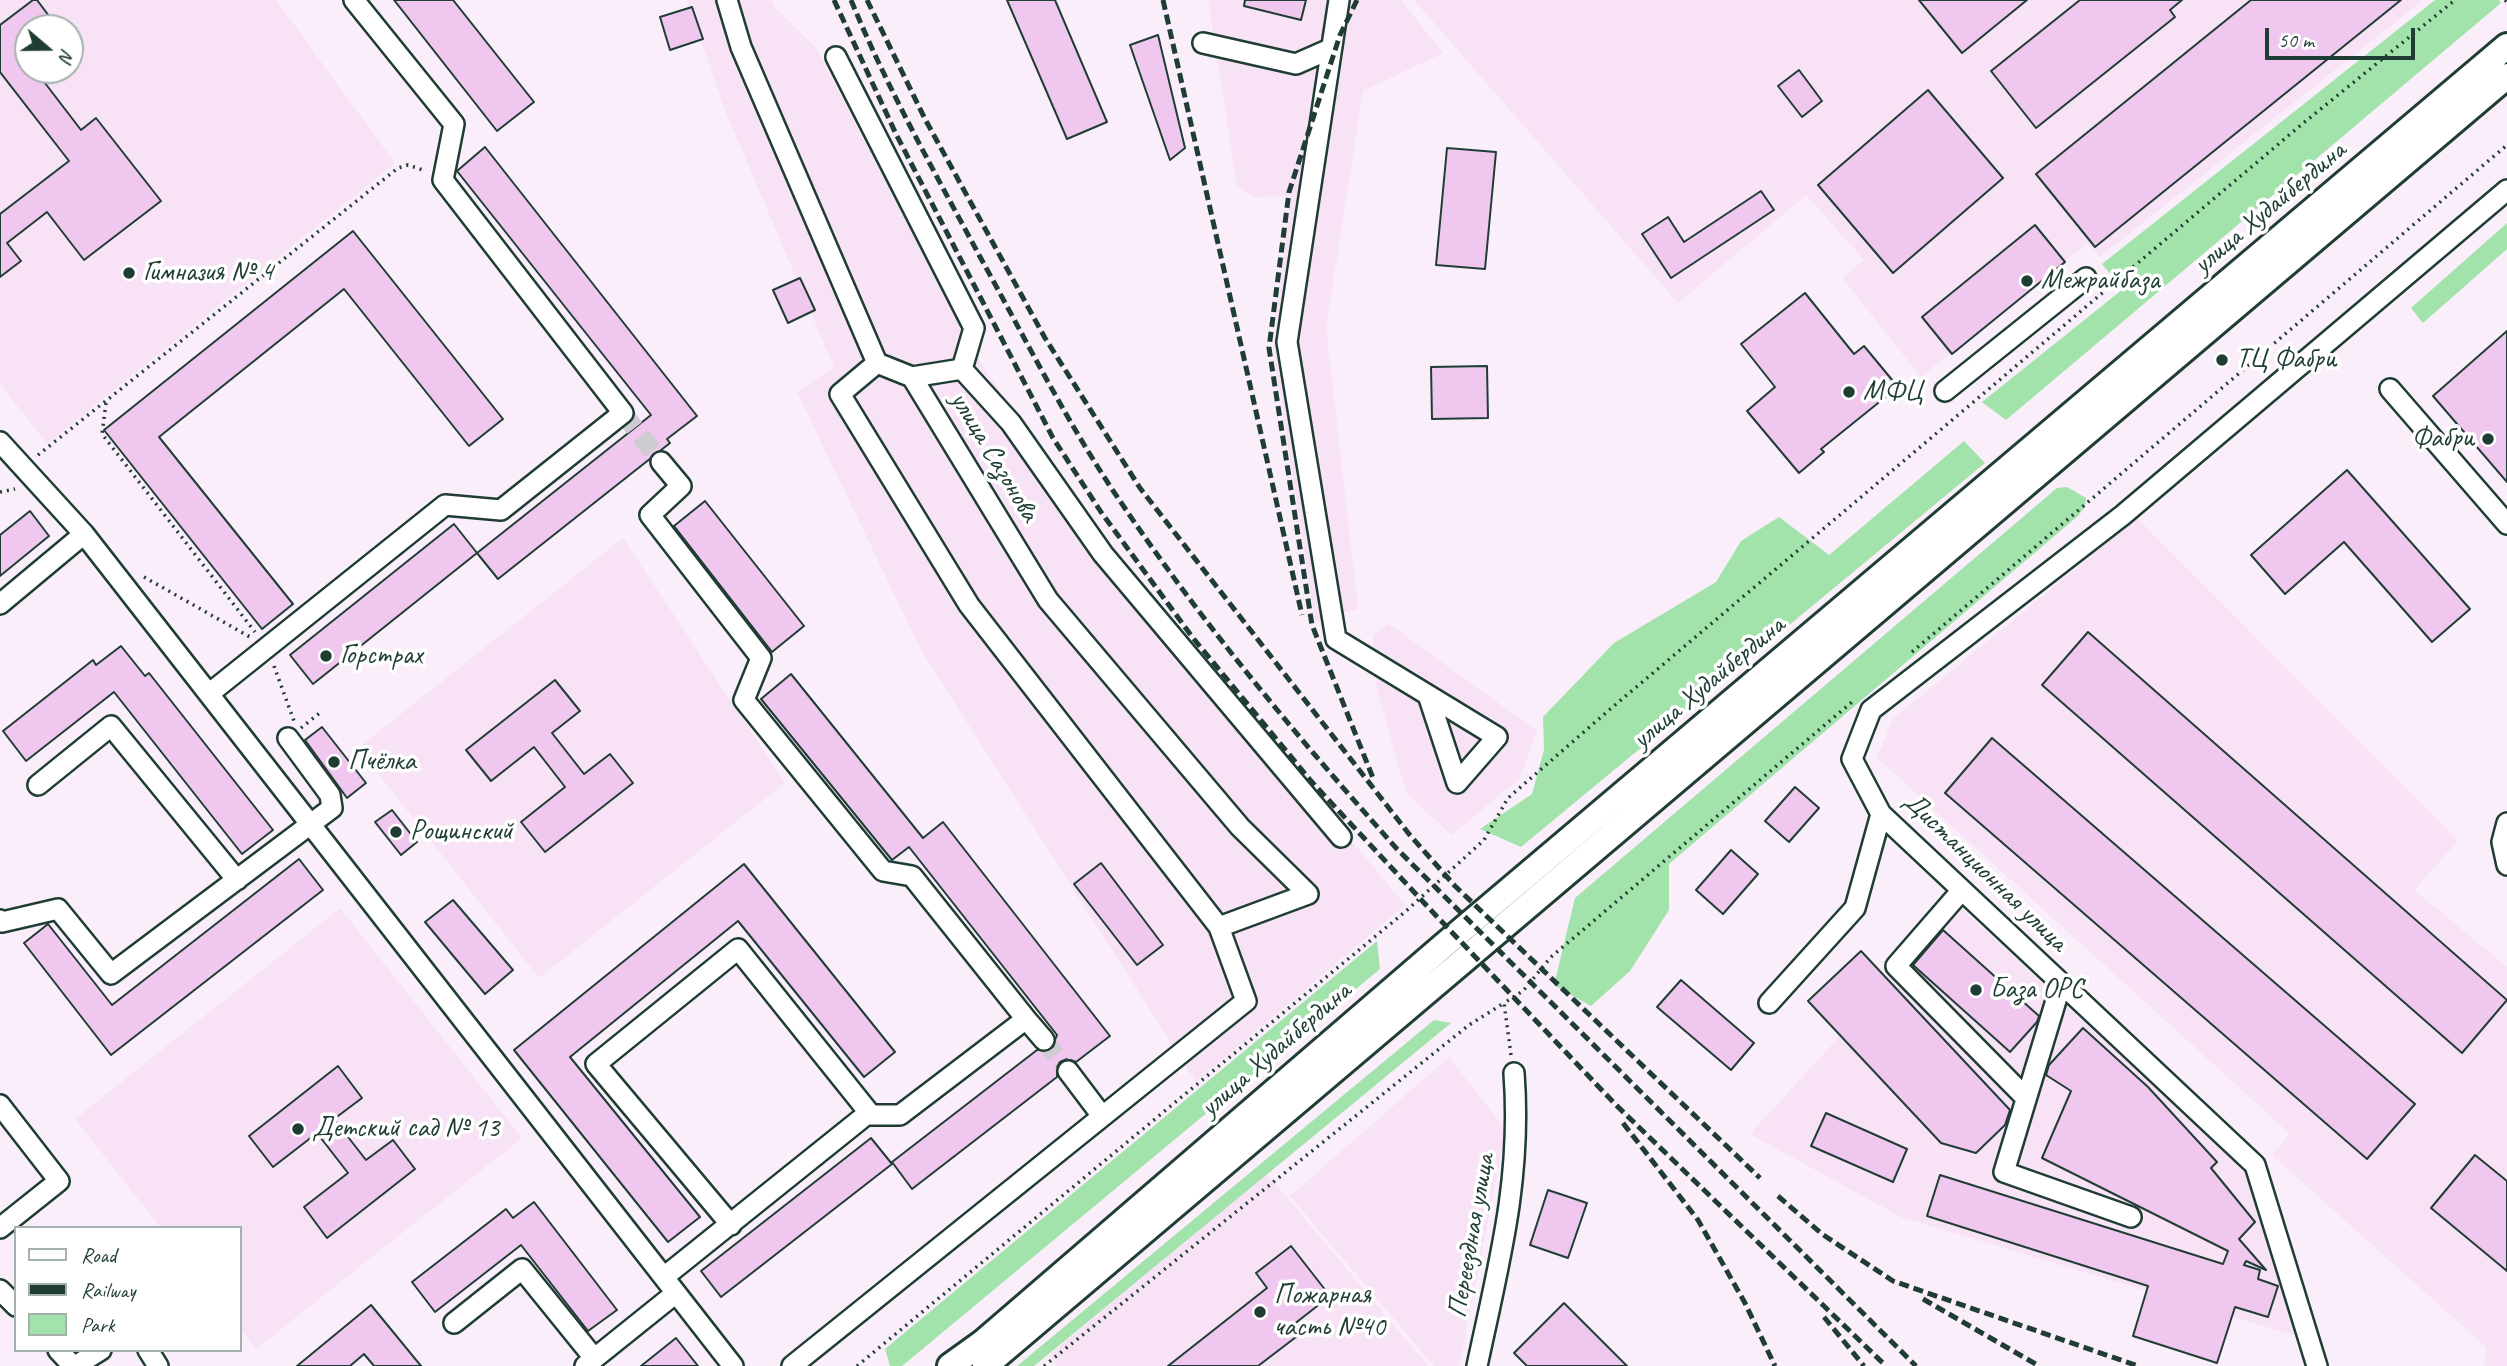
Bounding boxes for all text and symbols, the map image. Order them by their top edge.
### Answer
north arrow [14,14,84,84]
scale bar [2269,14,2420,58]
text: 50 m [2278,27,2314,53]
text: N [54,46,80,65]
street label: улица Худайбердина [2187,134,2353,282]
place label: Гимназия № 4 [143,256,273,290]
place label: Межрайбаза [2041,264,2159,298]
marker: Гимназия № 4 [121,265,137,281]
marker: Межрайбаза [2019,273,2035,289]
place label: ТЦ Фабри [2236,343,2336,377]
marker: ТЦ Фабри [2214,352,2230,368]
place label: МФЦ [1863,375,1923,409]
marker: МФЦ [1841,384,1857,400]
street label: улица Сазонова [942,386,1046,528]
place label: Фабри [2412,422,2474,456]
marker: Фабри [2480,431,2496,447]
street label: улица Худайбердина [1626,609,1792,757]
place label: Горстрах [340,639,423,673]
marker: Горстрах [318,648,334,664]
place label: Пчёлка [348,745,416,779]
marker: Пчёлка [326,754,342,770]
street label: Дистанционная улица [1896,785,2074,959]
place label: Рощинский [410,815,513,849]
marker: Рощинский [388,824,404,840]
place label: База ОРС [1990,973,2083,1007]
street label: улица Худайбердина [1194,975,1358,1125]
marker: База ОРС [1968,982,1984,998]
place label: Детский сад № 13 [312,1112,499,1146]
marker: Детский сад № 13 [290,1121,306,1137]
street label: Переездная улица [1441,1152,1503,1320]
legend [14,1226,242,1352]
text: Road [81,1242,116,1268]
text: Railway [81,1277,135,1303]
place label: Пожарная часть №40 [1274,1279,1385,1345]
marker: Пожарная часть №40 [1252,1304,1268,1320]
text: Park [81,1312,114,1338]

